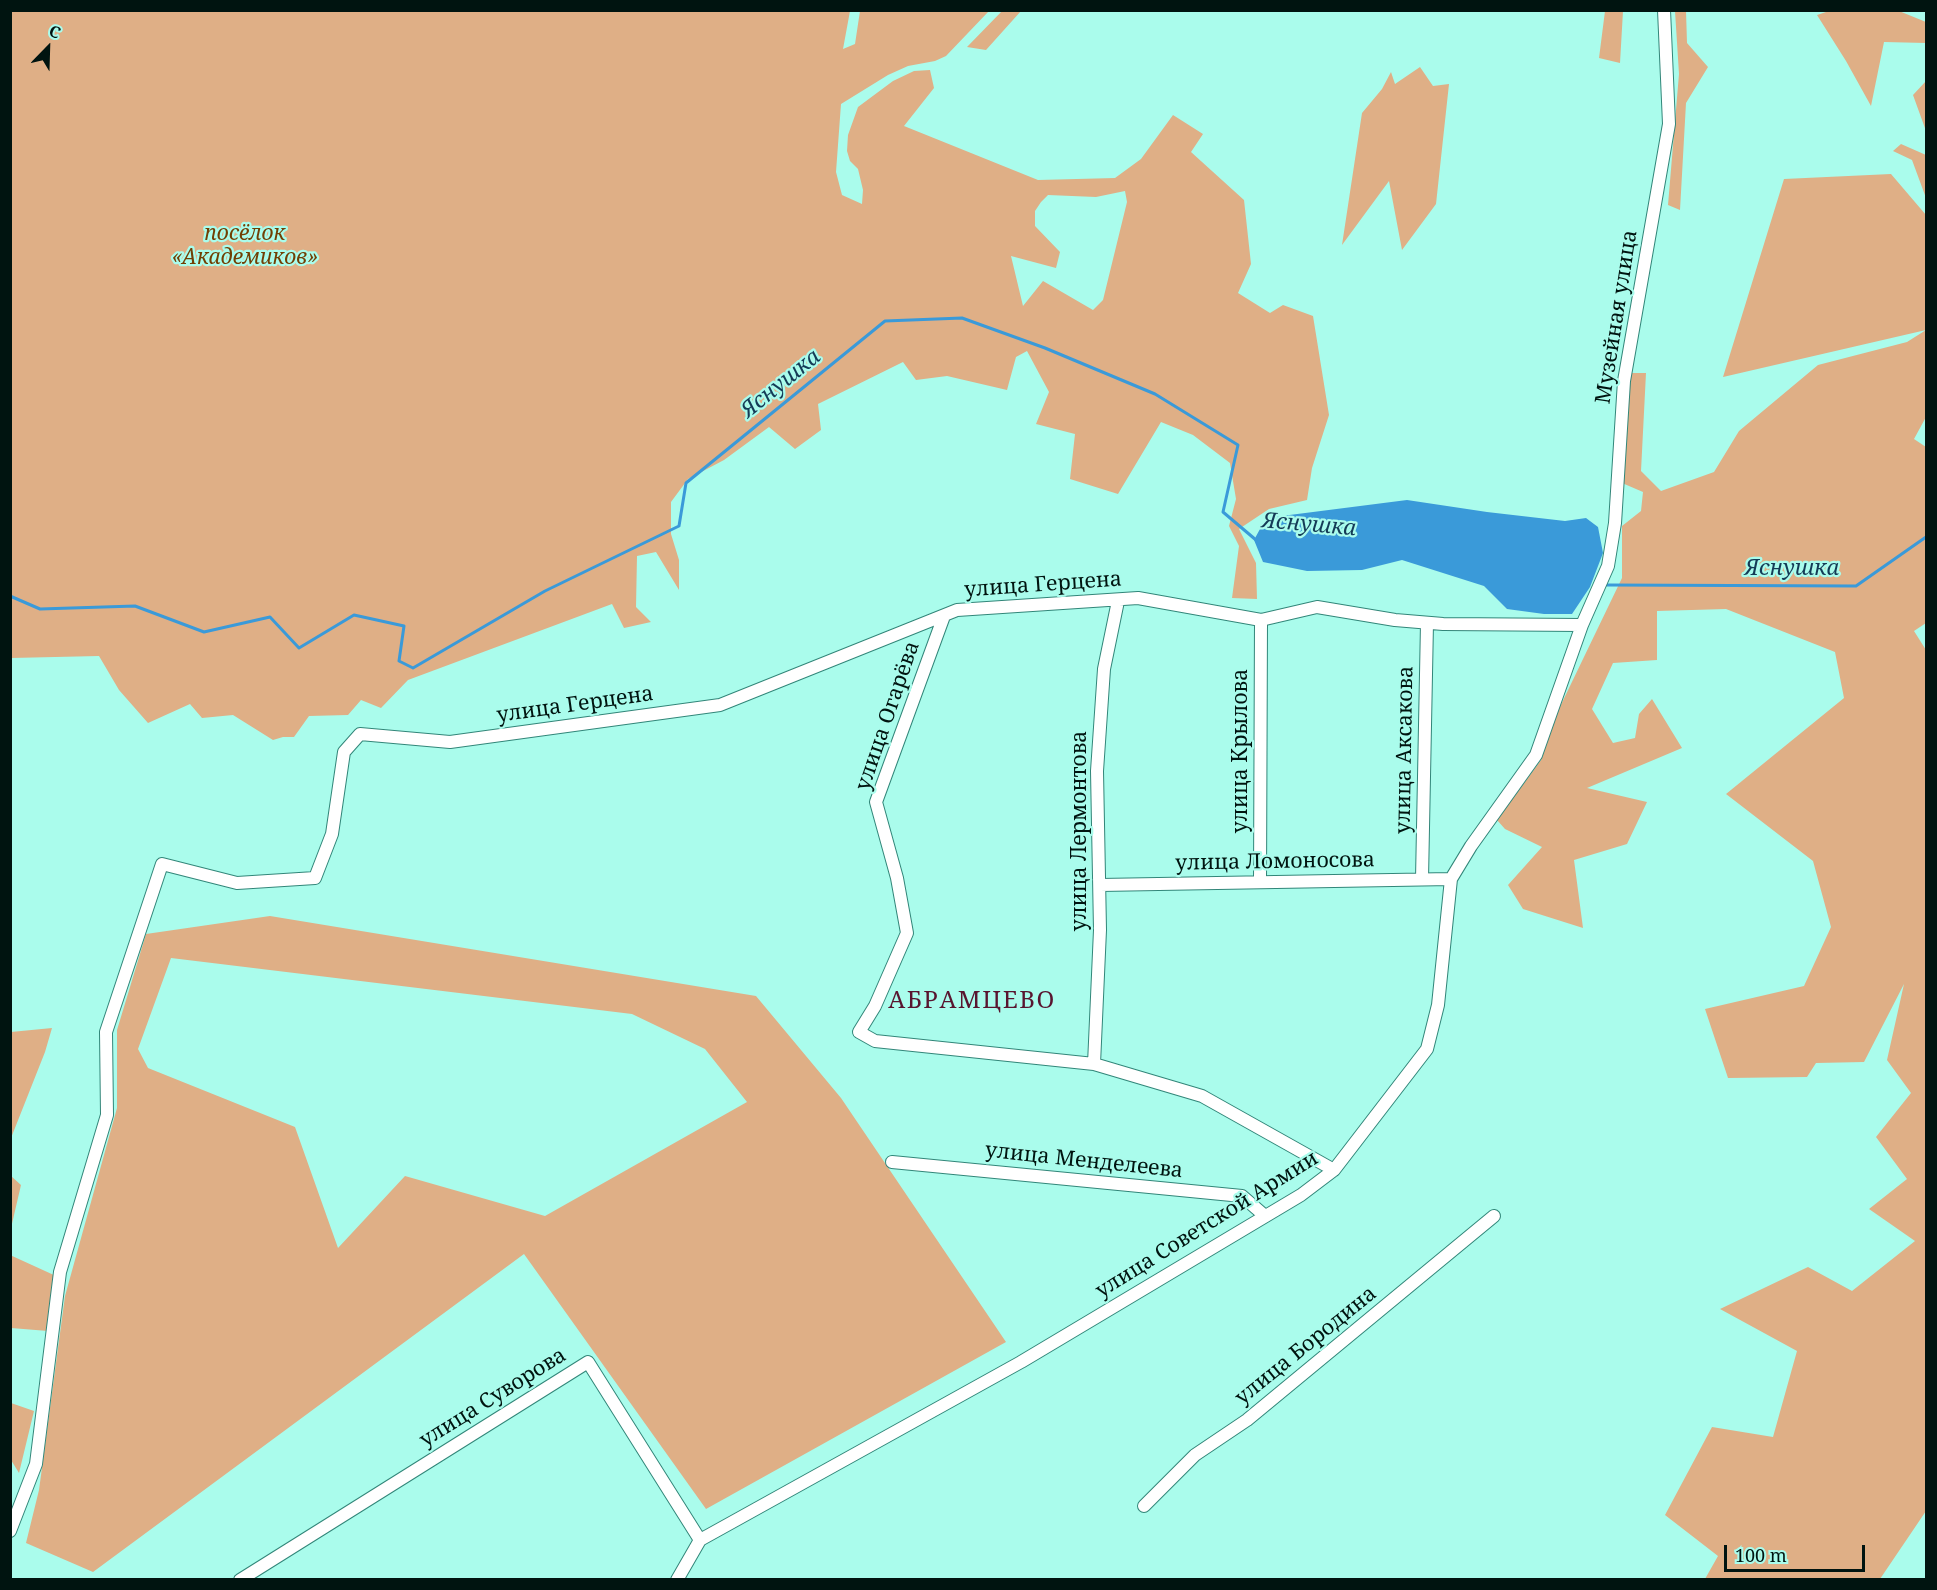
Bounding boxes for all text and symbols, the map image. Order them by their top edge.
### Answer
north arrow [18,18,78,78]
text: С [46,19,64,44]
park label: посёлок «Академиков» [172,221,318,271]
street label: Музейная улица [1591,228,1643,406]
water label: Яснушка [736,344,826,424]
water label: Яснушка [1261,508,1357,542]
water label: Яснушка [1745,556,1839,582]
street label: улица Герцена [963,567,1123,603]
street label: улица Огарёва [851,638,925,794]
street label: улица Аксакова [1391,666,1419,834]
street label: улица Крылова [1228,669,1254,833]
street label: улица Герцена [495,682,655,728]
street label: улица Лермонтова [1067,731,1093,931]
street label: улица Ломоносова [1175,848,1375,876]
district label: АБРАМЦЕВО [888,987,1056,1015]
street label: улица Менделеева [984,1138,1184,1184]
street label: улица Советской Армии [1091,1146,1323,1304]
street label: улица Бородина [1230,1281,1382,1411]
street label: улица Суворова [415,1343,571,1453]
scale bar [1727,1533,1868,1571]
text: 100 m [1735,1543,1787,1567]

